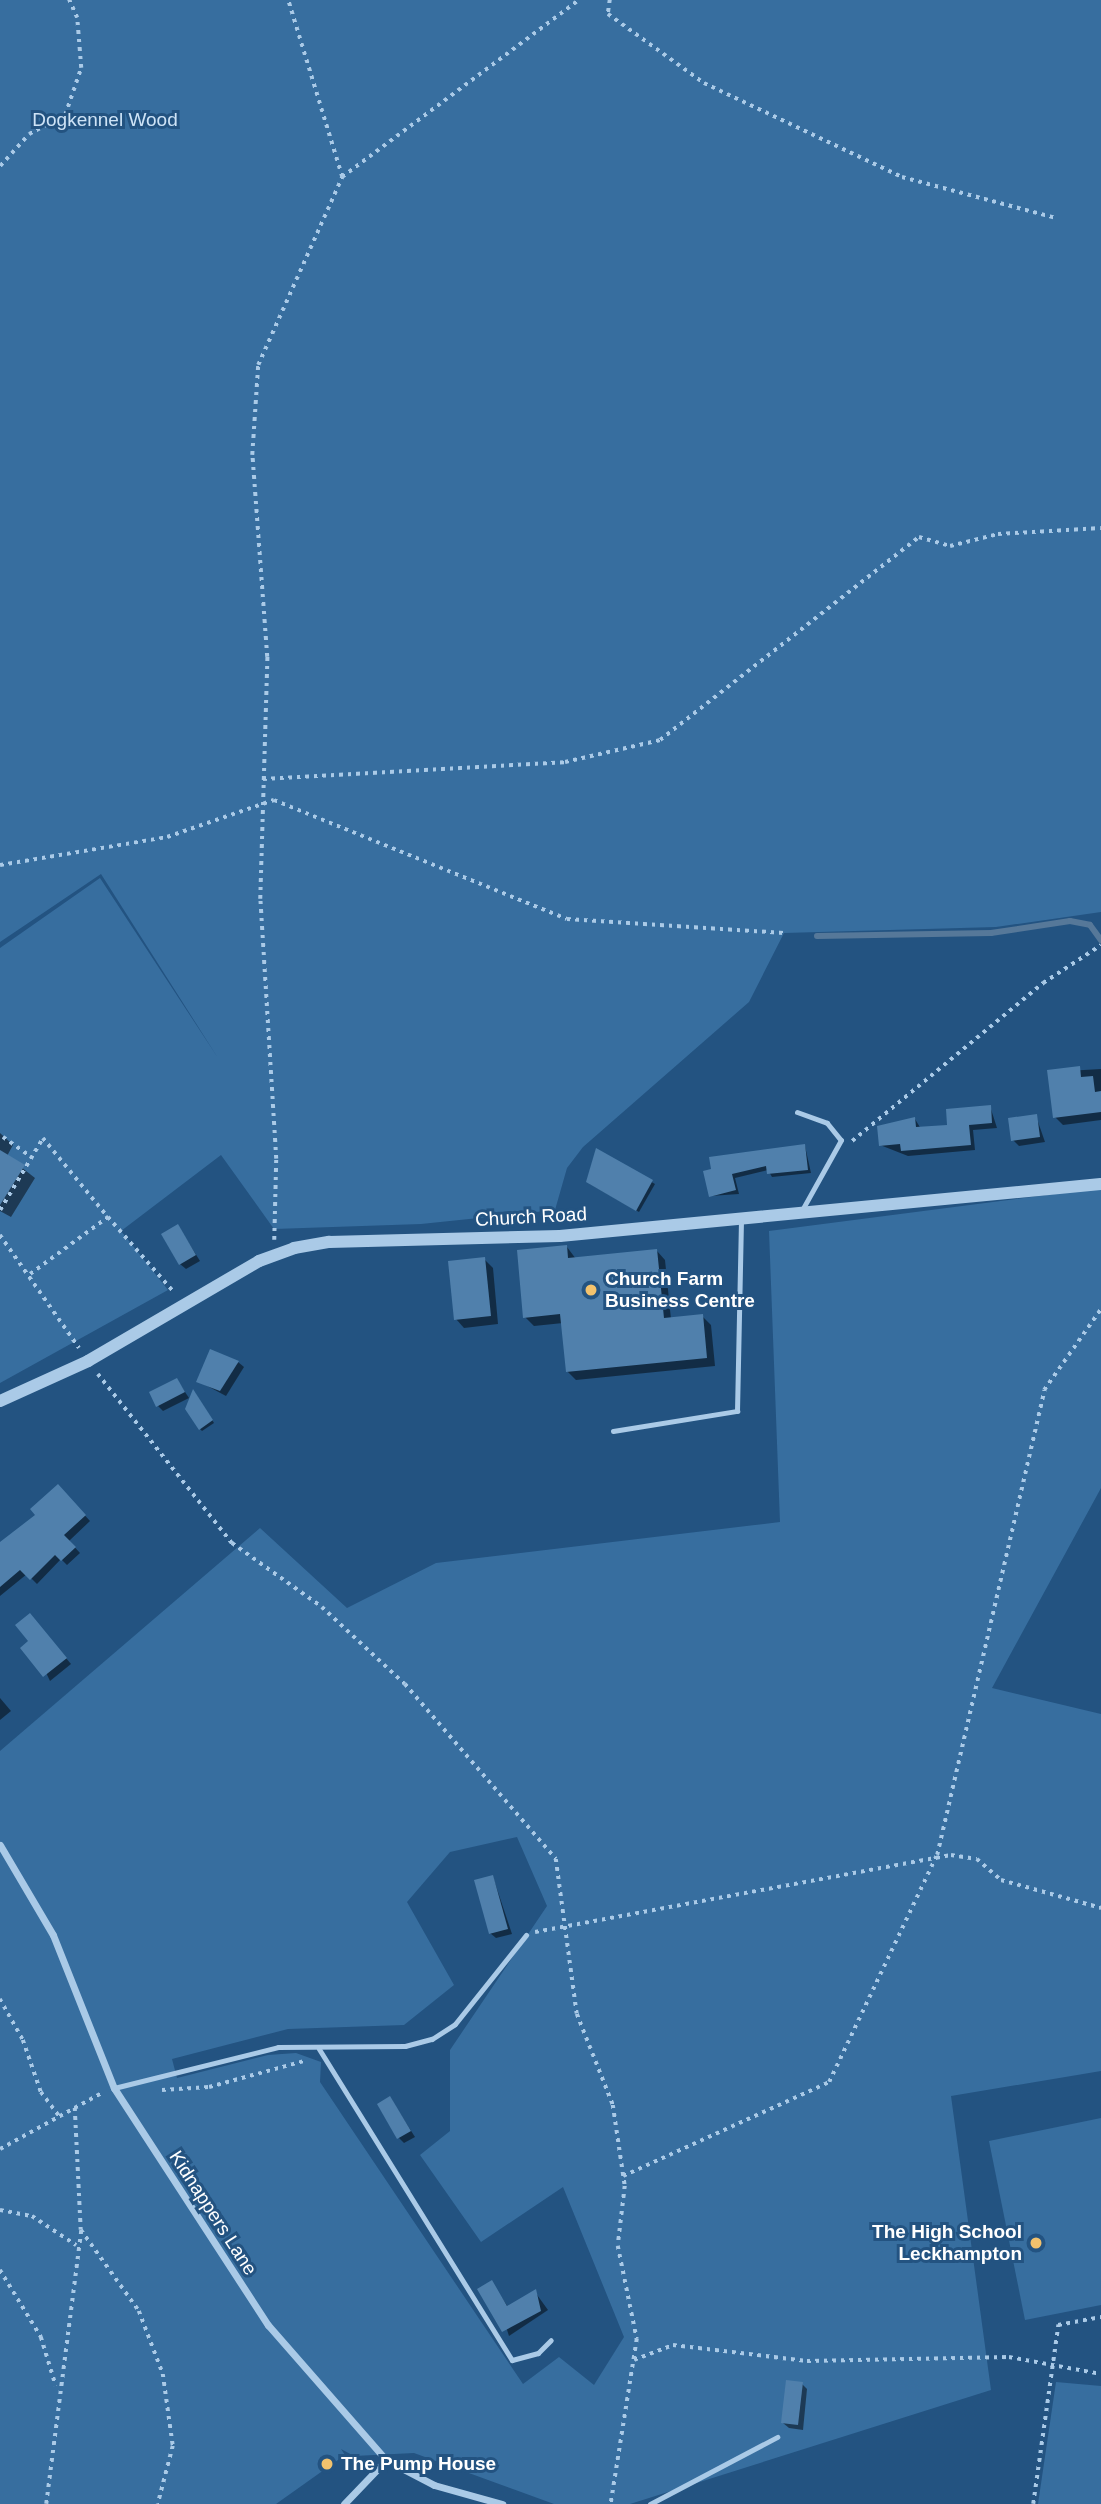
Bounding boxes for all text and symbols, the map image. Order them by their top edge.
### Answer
park label: Dogkennel Wood [32,109,178,131]
street label: Church Road [475,1203,587,1231]
place label: Church Farm Business Centre [605,1268,755,1312]
marker: Church Farm Business Centre [583,1282,599,1298]
street label: Kidnappers Lane [164,2147,262,2279]
place label: The High School Leckhampton [872,2221,1022,2265]
marker: The High School Leckhampton [1028,2235,1044,2251]
place label: The Pump House [341,2453,496,2475]
marker: The Pump House [319,2456,335,2472]

